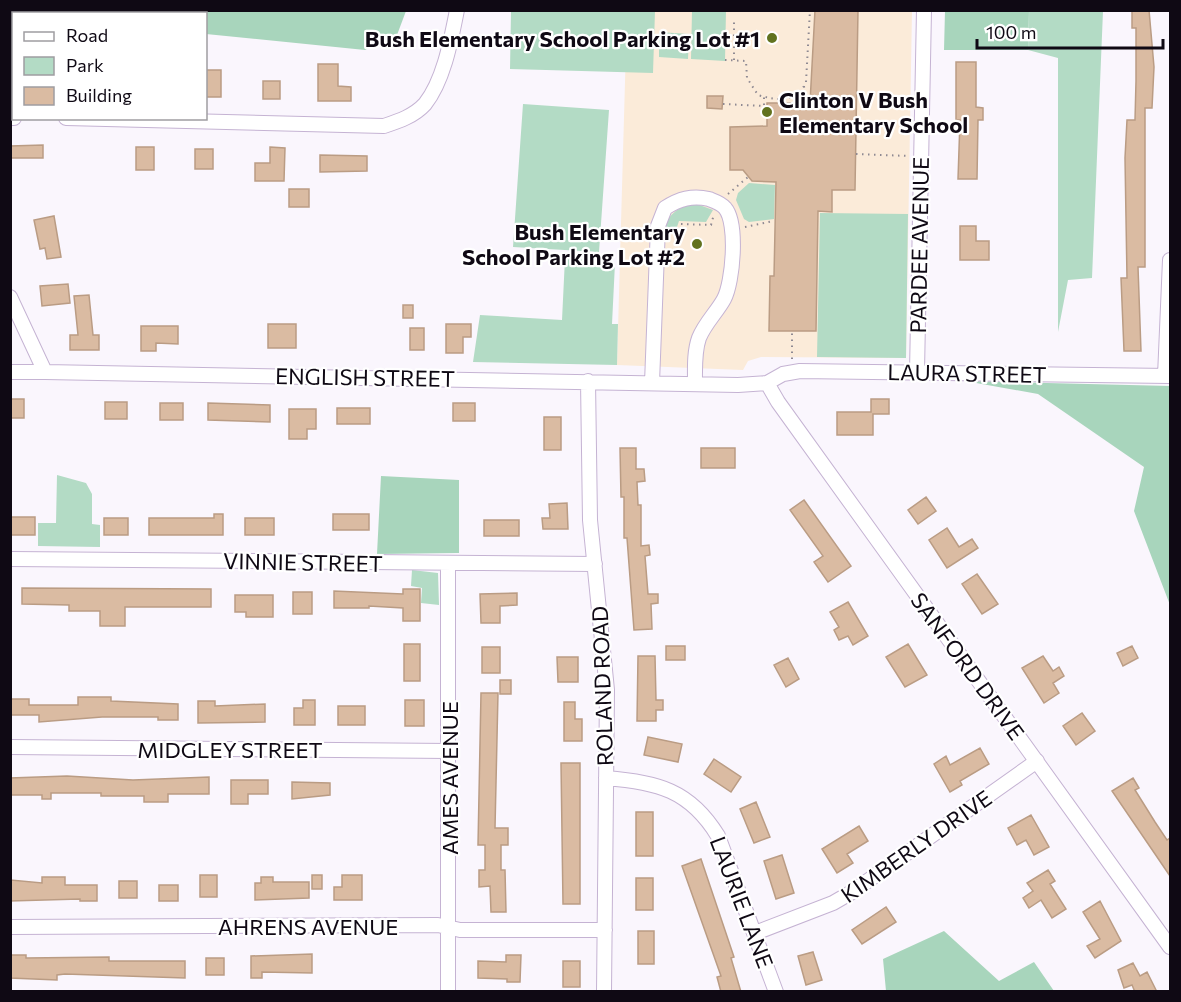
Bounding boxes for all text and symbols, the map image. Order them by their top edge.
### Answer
legend [12,12,207,120]
scale bar [977,12,1163,50]
text: 100 m [986,21,1036,43]
text: Road [66,24,108,46]
place label: Bush Elementary School Parking Lot #1 [365,25,760,52]
marker: Bush Elementary School Parking Lot #1 [765,31,779,45]
text: Park [66,54,104,76]
text: Building [66,84,132,106]
place label: Clinton V Bush Elementary School [779,86,968,138]
marker: Clinton V Bush Elementary School [760,105,774,119]
street label: PARDEE AVENUE [904,156,934,334]
place label: Bush Elementary School Parking Lot #2 [462,218,685,270]
marker: Bush Elementary School Parking Lot #2 [690,237,704,251]
street label: LAURA STREET [887,358,1047,388]
street label: ENGLISH STREET [275,362,455,392]
street label: VINNIE STREET [223,547,383,577]
street label: SANFORD DRIVE [905,587,1031,745]
street label: ROLAND ROAD [586,605,618,767]
street label: AMES AVENUE [436,701,463,855]
street label: MIDGLEY STREET [137,736,323,763]
street label: KIMBERLY DRIVE [835,784,997,908]
street label: LAURIE LANE [705,832,779,972]
street label: AHRENS AVENUE [218,913,398,940]

